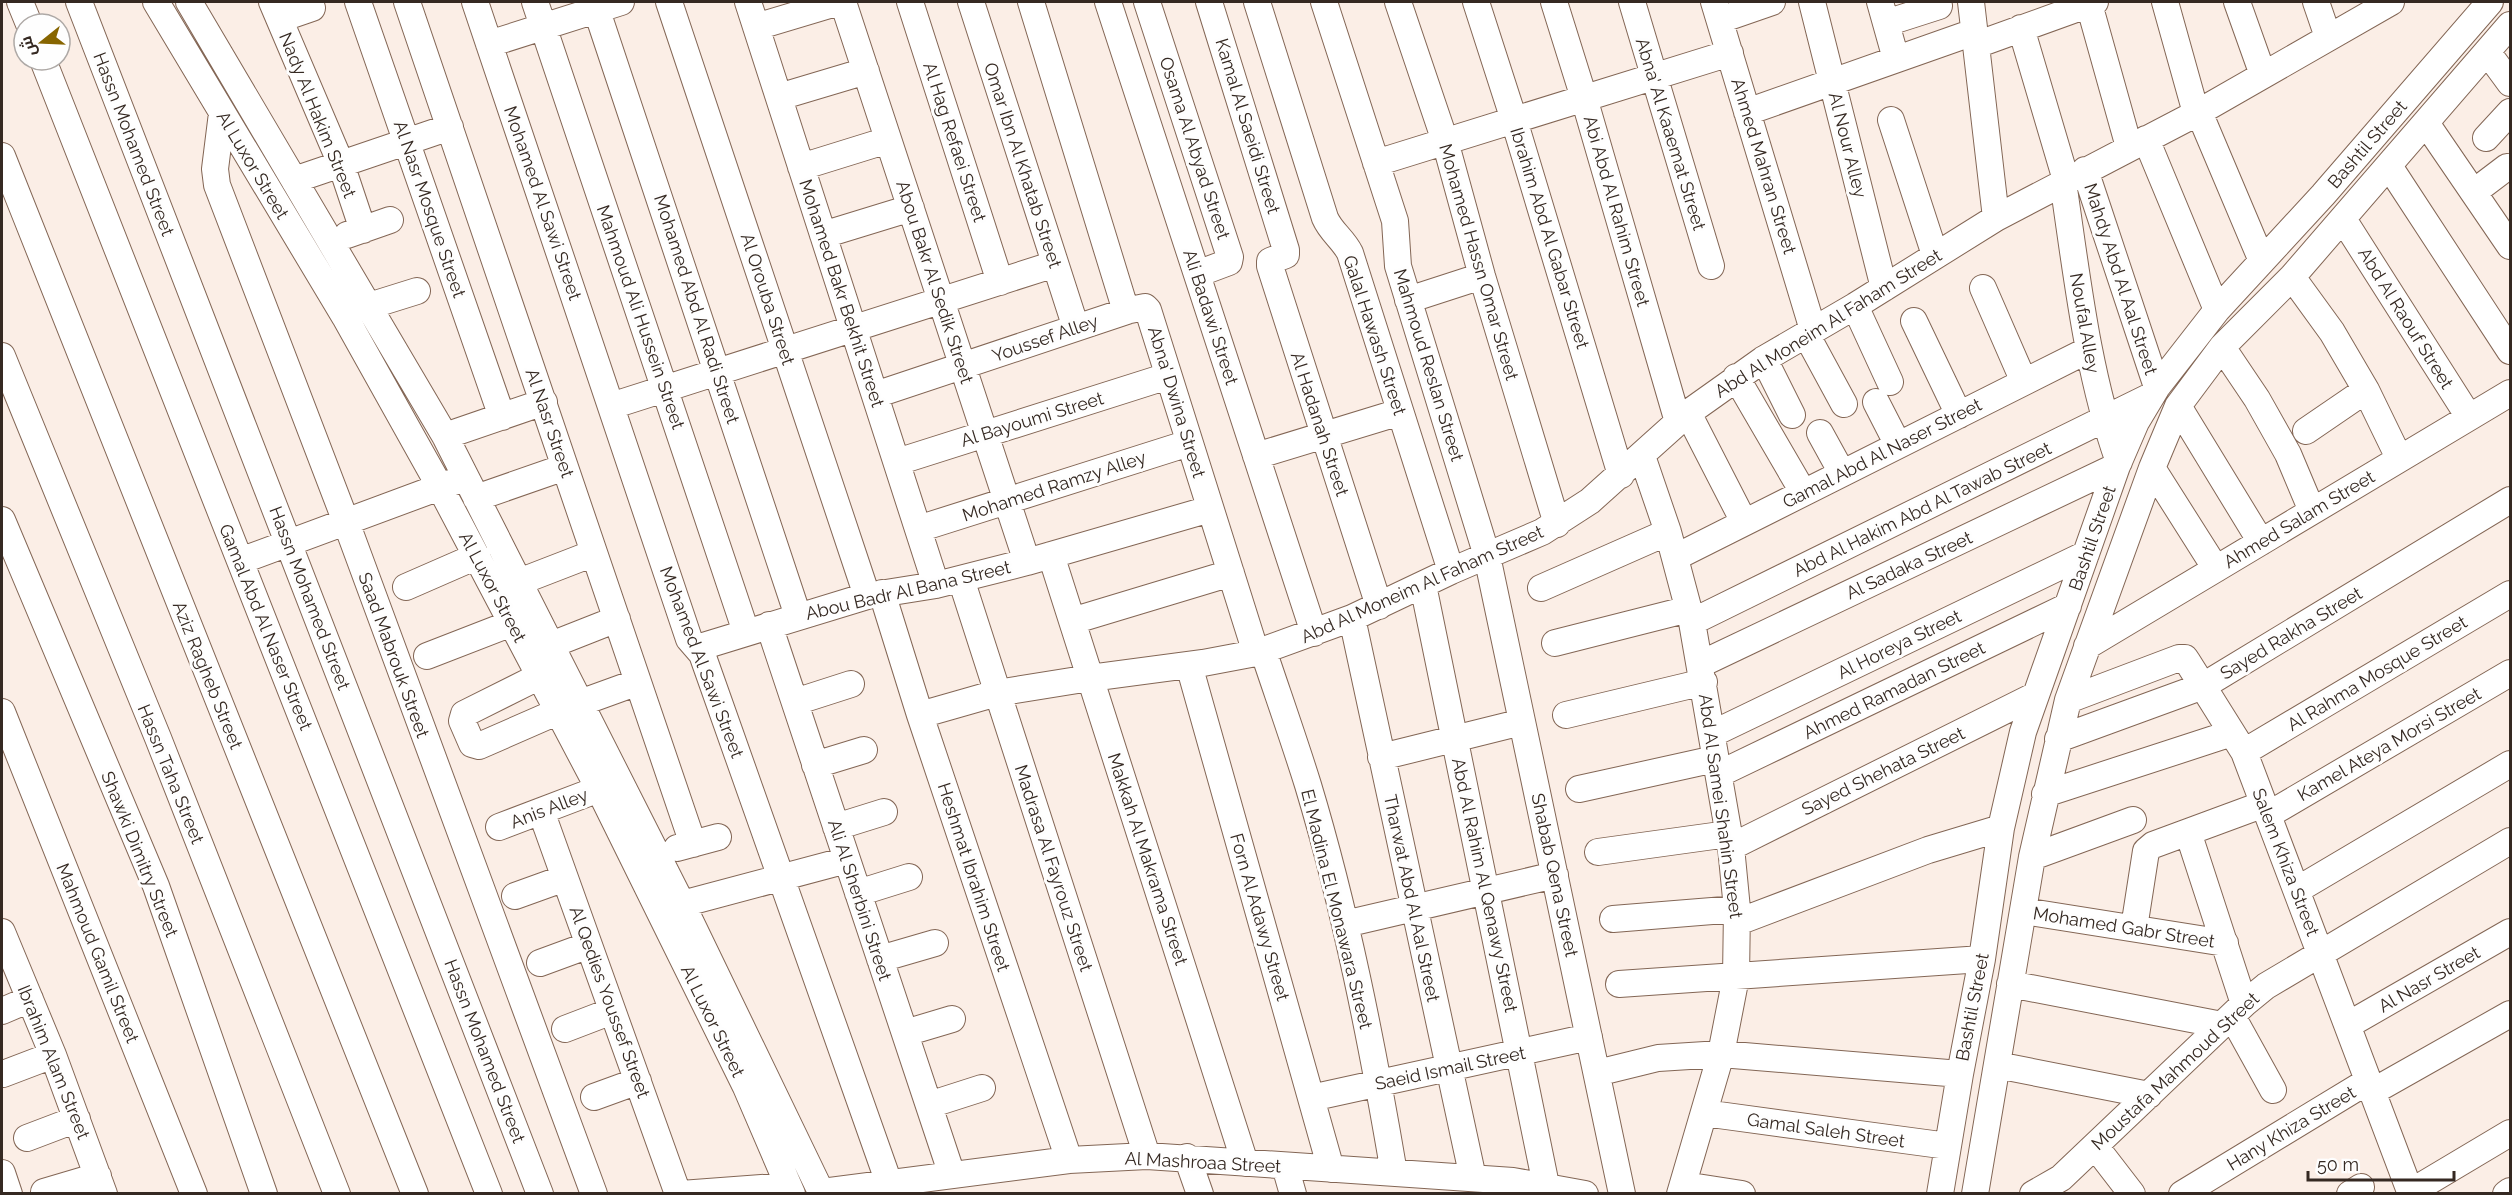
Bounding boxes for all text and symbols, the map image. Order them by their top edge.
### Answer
north arrow [12,12,72,72]
street label: Nady Al Hakim Street [275,29,361,201]
text: ش [16,34,40,59]
street label: Abna' Al Kaaemat Street [1632,35,1710,233]
street label: Kamal Al Saeidi Street [1211,36,1285,216]
street label: Hassn Mohamed Street [89,49,179,239]
street label: Osama Al Abyad Street [1156,54,1234,242]
street label: Al Hag Refaei Street [919,60,991,224]
street label: Omar Ibn Al Khatab Street [980,60,1066,270]
street label: Ahmed Mahran Street [1727,76,1801,256]
street label: Al Nour Alley [1825,90,1871,200]
street label: Bashtil Street [2323,96,2411,192]
street label: Mohamed Al Sawi Street [500,103,586,303]
street label: Al Luxor Street [213,107,293,223]
street label: Abi Abd Al Rahim Street [1580,113,1654,309]
street label: Al Nasr Mosque Street [390,118,470,300]
street label: Ibrahim Abd Al Gabar Street [1506,125,1594,351]
street label: Mohamed Hassn Omar Street [1435,141,1523,383]
street label: Mohamed Bakr Bekhit Street [795,176,889,410]
street label: Abou Bakr Al Sedik Street [892,178,978,386]
street label: Mahdy Abd Al Aal Street [2080,181,2162,377]
street label: Mohamed Abd Al Radi Street [650,192,744,426]
street label: Mahmoud Ali Hussein Street [593,202,689,432]
street label: Al Orouba Street [737,230,799,368]
street label: Abd Al Moneim Al Faham Street [1711,244,1945,402]
street label: Abd Al Raouf Street [2354,244,2458,392]
street label: Ali Badawi Street [1179,247,1243,387]
street label: Galal Hawash Street [1339,252,1411,418]
street label: Mahmoud Reslan Street [1390,266,1468,464]
street label: Noufal Alley [2066,271,2104,375]
street label: Youssef Alley [989,310,1101,366]
street label: Abna' Dwina Street [1144,324,1210,480]
street label: Al Hadanah Street [1287,349,1353,499]
street label: Al Nasr Street [522,366,578,480]
street label: Al Bayoumi Street [958,387,1106,451]
street label: Gamal Abd Al Naser Street [1779,394,1985,512]
street label: Abd Al Hakim Abd Al Tawab Street [1790,437,2054,581]
street label: Mohamed Ramzy Alley [960,446,1149,526]
street label: Ahmed Salam Street [2220,466,2378,572]
street label: Bashtil Street [2064,483,2120,593]
street label: Hassn Mohamed Street [265,503,355,693]
street label: Gamal Abd Al Naser Street [215,521,317,733]
street label: Abd Al Moneim Al Faham Street [1298,521,1546,647]
street label: Al Sadaka Street [1843,527,1975,603]
street label: Al Luxor Street [455,528,531,646]
street label: Abou Badr Al Bana Street [803,556,1013,624]
street label: Mohamed Al Sawi Street [656,563,748,761]
street label: Saad Mabrouk Street [354,569,434,741]
street label: Sayed Rakha Street [2216,582,2366,684]
street label: Aziz Ragheb Street [169,598,247,752]
street label: Al Horeya Street [1834,605,1964,683]
street label: Al Rahma Mosque Street [2283,611,2471,735]
street label: Ahmed Ramadan Street [1800,637,1988,743]
street label: Kamel Ateya Morsi Street [2293,683,2485,805]
street label: Abd Al Samei Shahin Street [1695,692,1747,920]
street label: Hassn Taha Street [133,701,209,847]
street label: Sayed Shehata Street [1798,722,1968,820]
street label: Makkah Al Makrama Street [1104,750,1192,968]
street label: Abd Al Rahim Al Qenawy Street [1448,756,1522,1014]
street label: Madrasa Al Fayrouz Street [1011,762,1097,974]
street label: Shawki Dimitry Street [97,768,183,940]
street label: Heshmat Ibrahim Street [934,780,1014,974]
street label: Anis Alley [507,784,591,832]
street label: Salem Khiza Street [2248,785,2324,939]
street label: El Madina El Monawara Street [1297,787,1377,1031]
street label: Shabab Qena Street [1527,791,1583,959]
street label: Tharwat Abd Al Aal Street [1380,792,1444,1004]
street label: Ali Al Sherbini Street [824,817,896,983]
street label: Forn Al Adawy Street [1226,831,1294,1003]
street label: Mahmoud Gamil Street [52,860,144,1046]
street label: Mohamed Gabr Street [2032,902,2216,952]
street label: Al Qedies Youssef Street [565,903,655,1101]
street label: Al Nasr Street [2374,941,2484,1017]
street label: Bashtil Street [1951,951,1993,1063]
street label: Hassn Mohamed Street [440,956,530,1146]
street label: Al Luxor Street [677,962,749,1080]
street label: Ibrahim Alam Street [13,982,95,1142]
street label: Moustafa Mahmoud Street [2087,988,2263,1154]
street label: Saeid Ismail Street [1373,1042,1527,1094]
street label: Hany Khiza Street [2223,1081,2359,1175]
street label: Gamal Saleh Street [1746,1109,1906,1151]
scale bar [2308,1144,2454,1182]
street label: Al Mashroaa Street [1124,1147,1282,1177]
text: 50 m [2317,1154,2359,1175]

